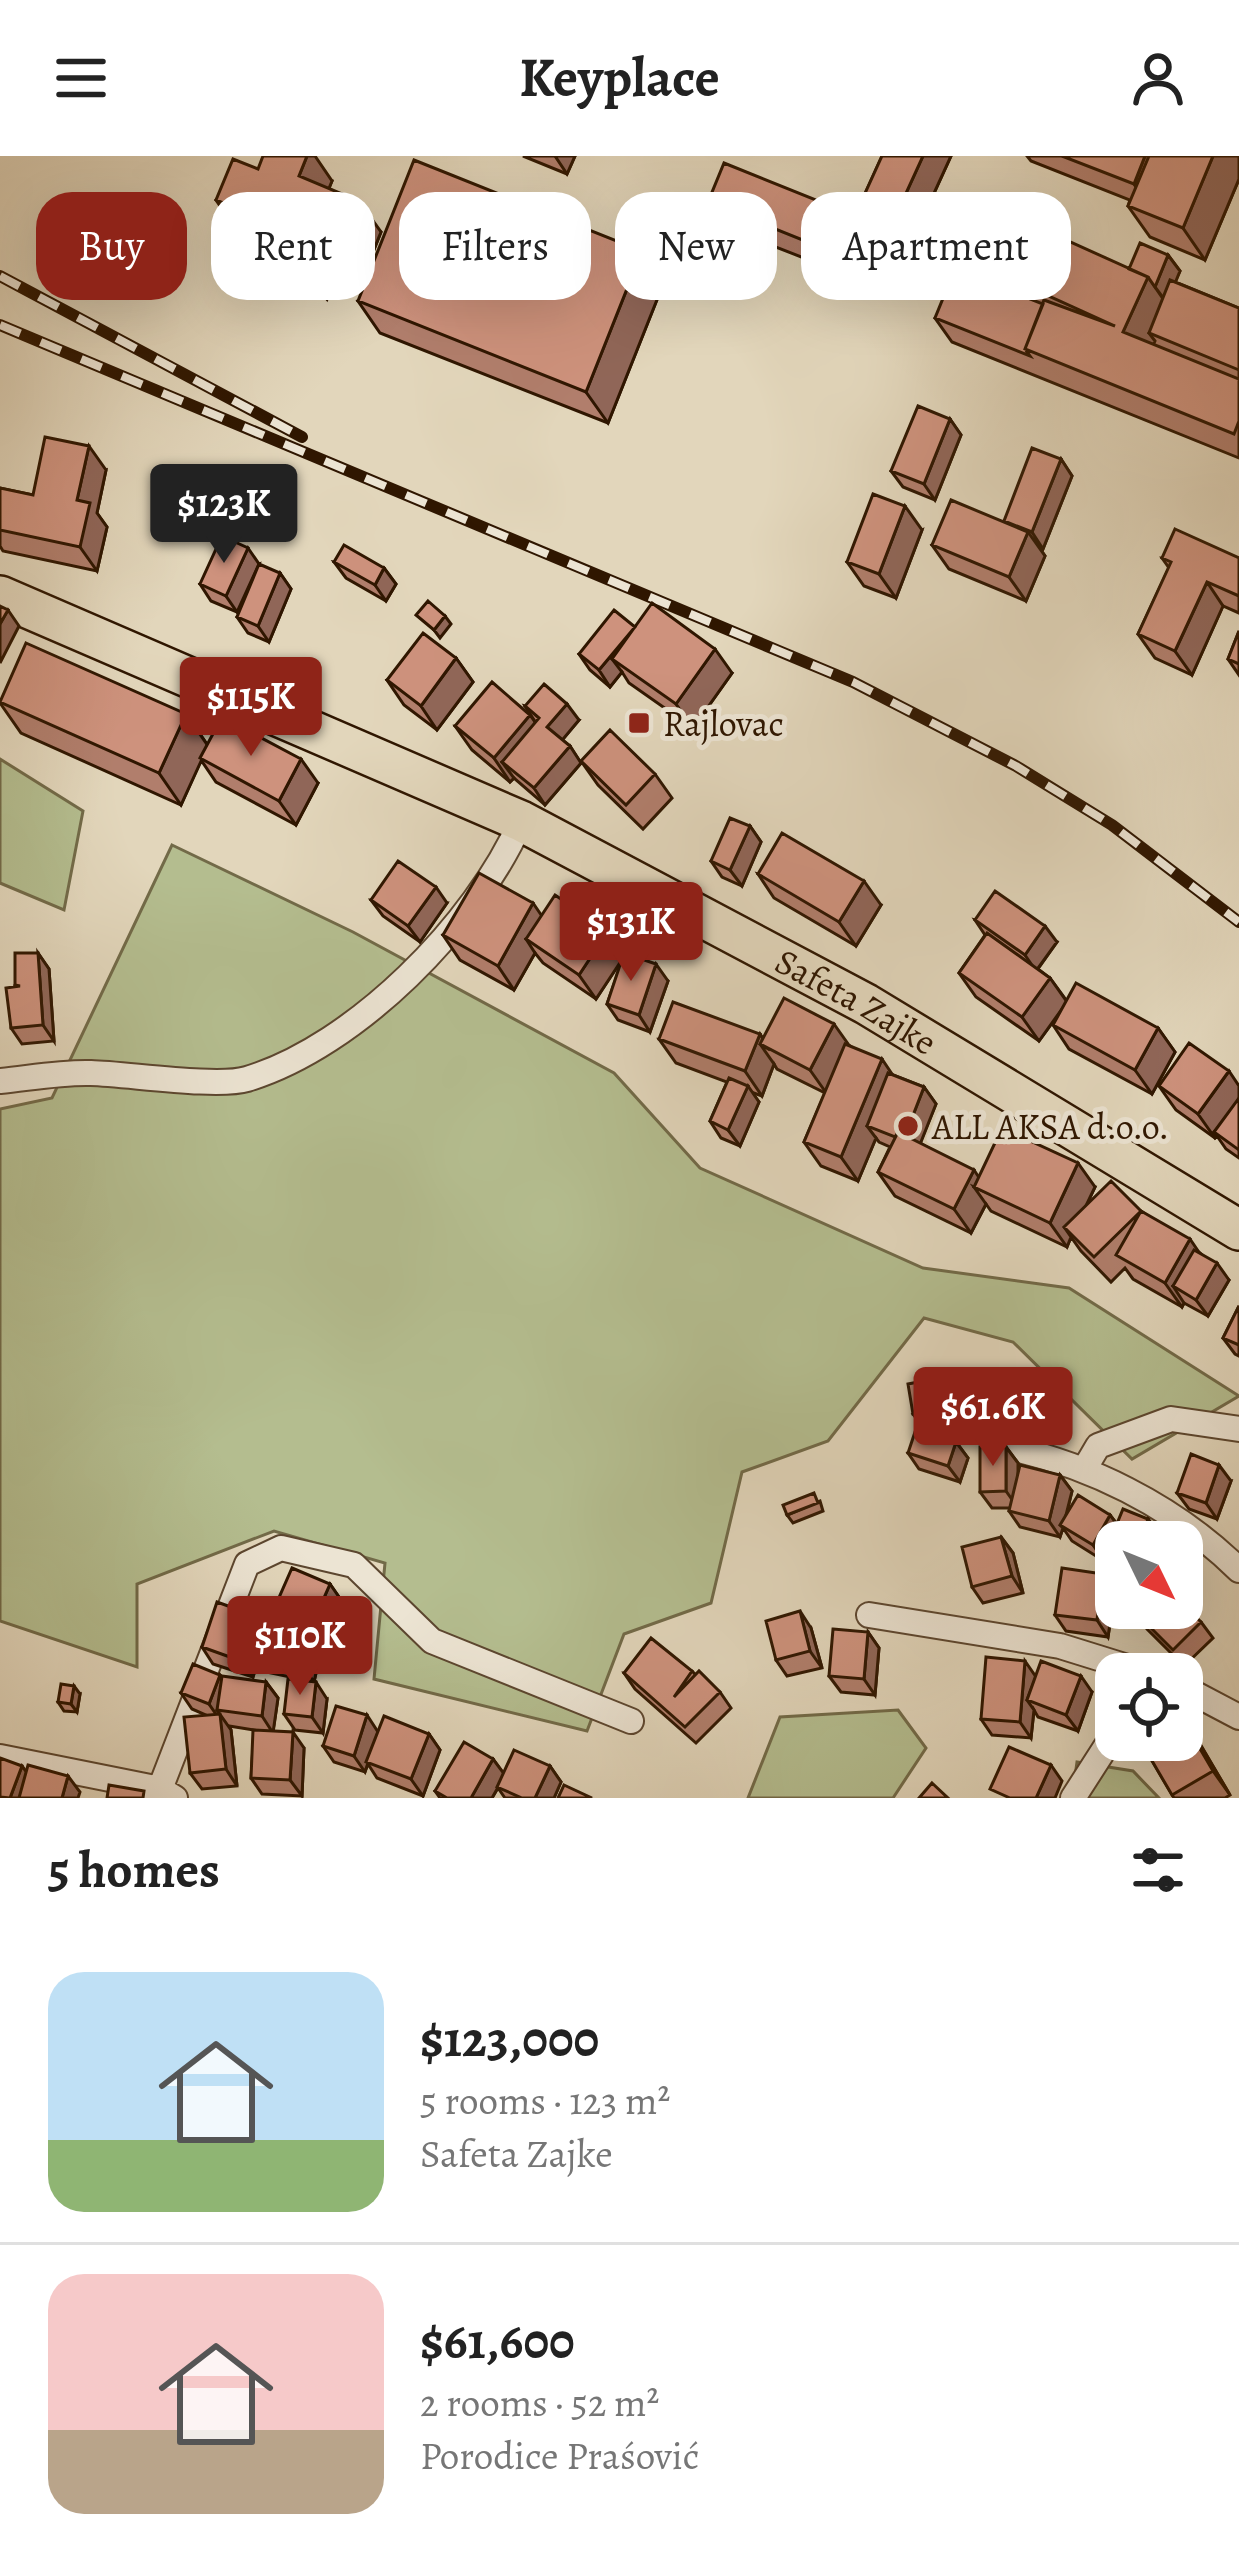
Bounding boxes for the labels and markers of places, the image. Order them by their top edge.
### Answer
pin: $123K [140,464,308,566]
pin: $115K [167,657,335,759]
place label: Rajlovac [663,699,784,748]
marker: Rajlovac [626,710,652,736]
pin: $131K [547,882,715,984]
place label: ALL AKSA d.o.o. [931,1102,1169,1151]
marker: ALL AKSA d.o.o. [895,1113,921,1139]
pin: $61.6K [895,1367,1091,1469]
pin: $110K [216,1596,384,1698]

